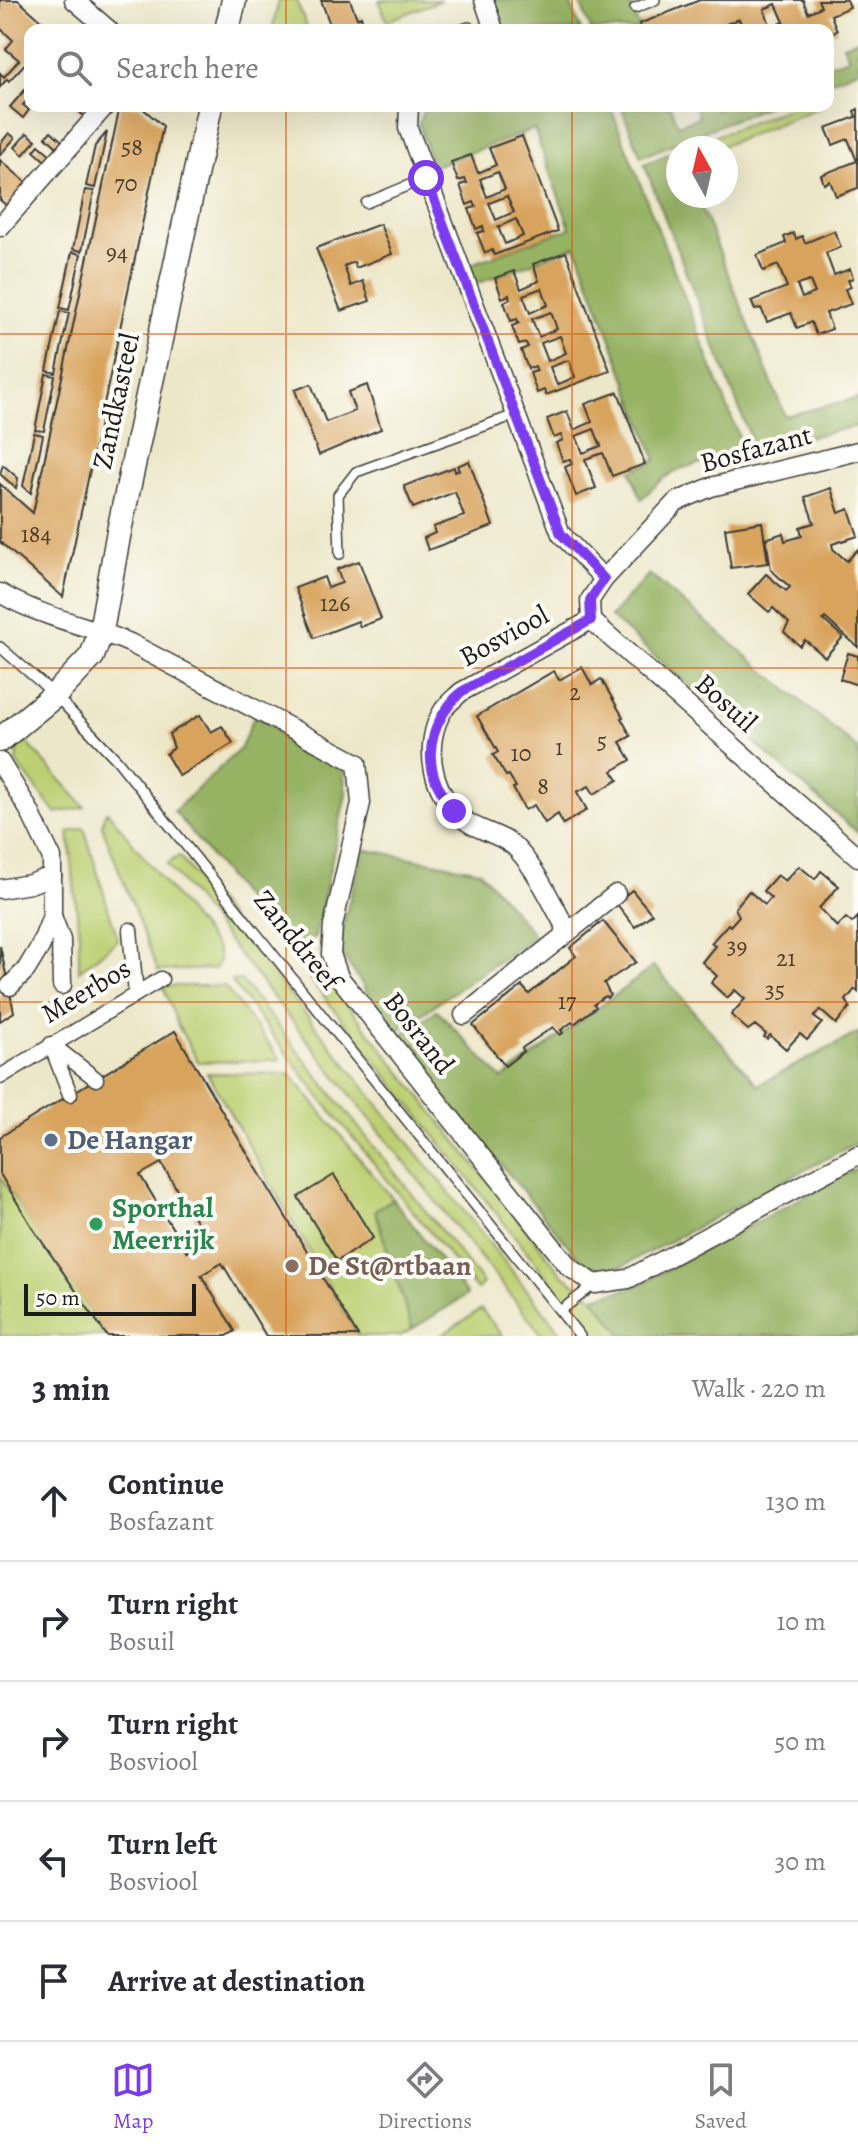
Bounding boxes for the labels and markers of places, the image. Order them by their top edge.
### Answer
place label: De Hangar [67,1121,193,1159]
marker: De Hangar [42,1131,60,1149]
place label: Sporthal Meerrijk [112,1189,215,1259]
marker: Sporthal Meerrijk [87,1215,105,1233]
place label: De St@rtbaan [308,1247,472,1285]
marker: De St@rtbaan [283,1257,301,1275]

